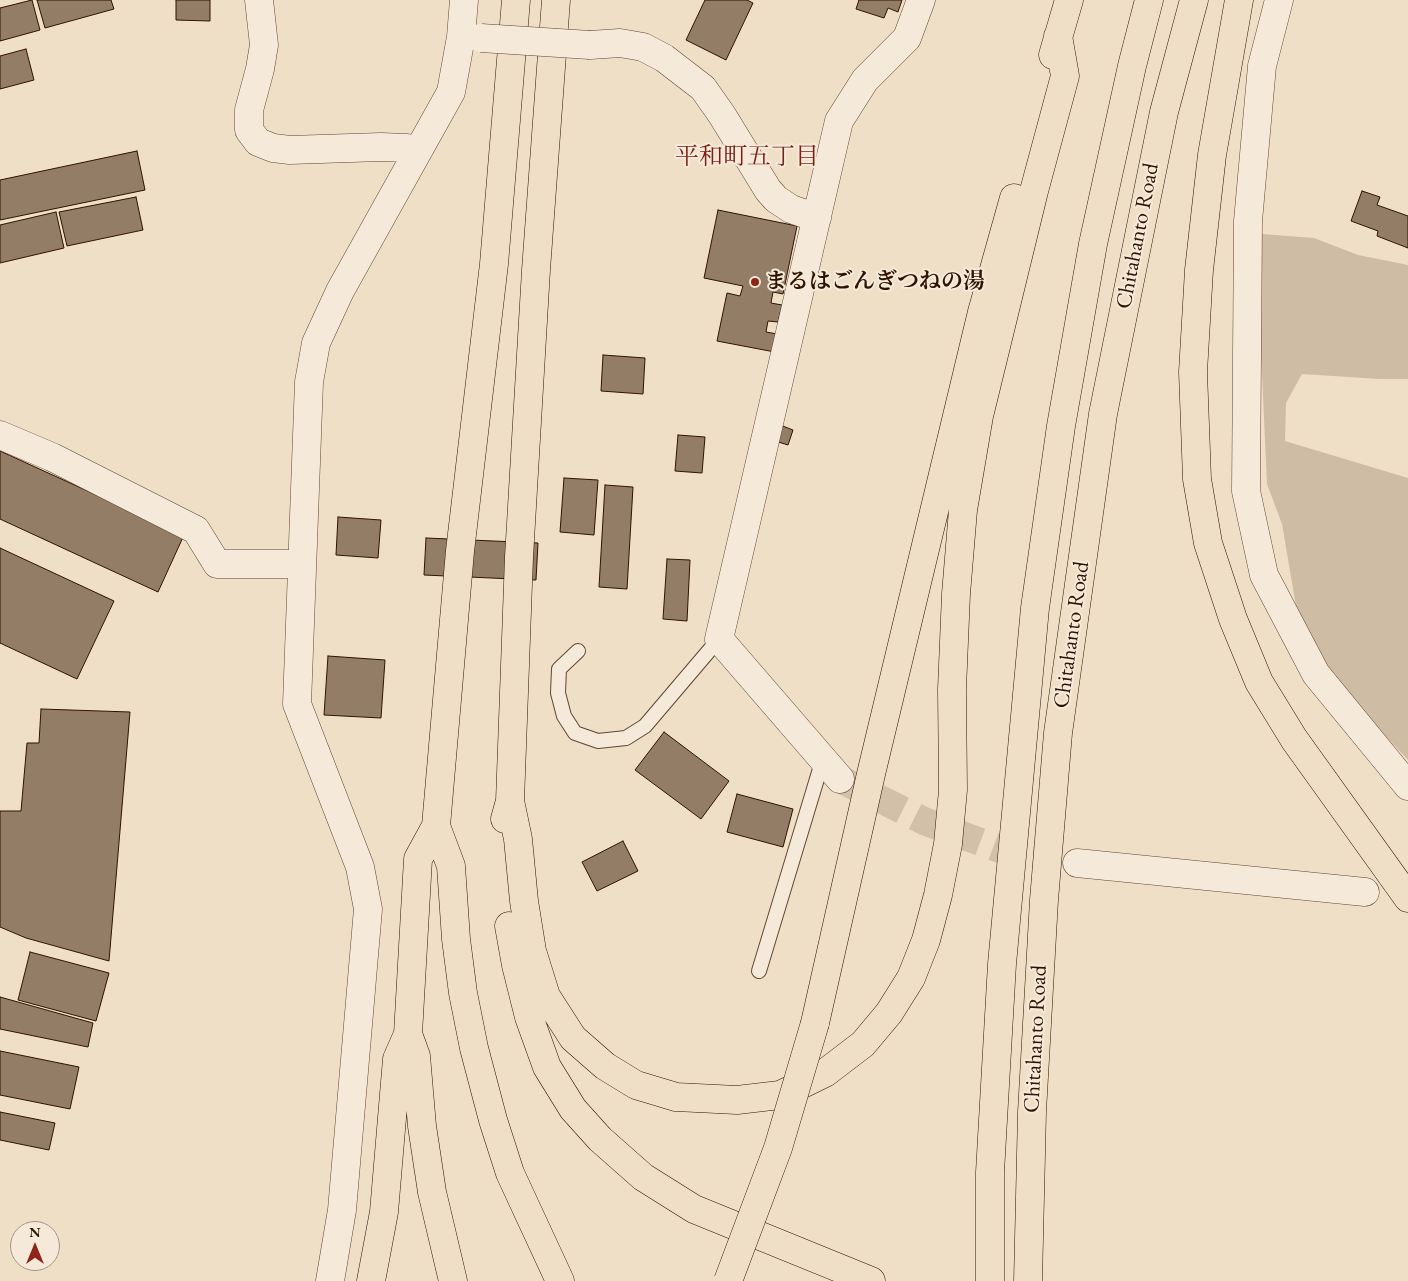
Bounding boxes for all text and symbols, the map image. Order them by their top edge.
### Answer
district label: 平和町五丁目 [675,143,819,171]
street label: Chitahanto Road [1111,161,1165,311]
place label: まるはごんぎつねの湯 [765,269,985,295]
marker: まるはごんぎつねの湯 [749,276,761,288]
street label: Chitahanto Road [1049,560,1095,710]
street label: Chitahanto Road [1019,964,1053,1114]
north arrow [10,1221,60,1271]
text: N [29,1223,41,1241]

